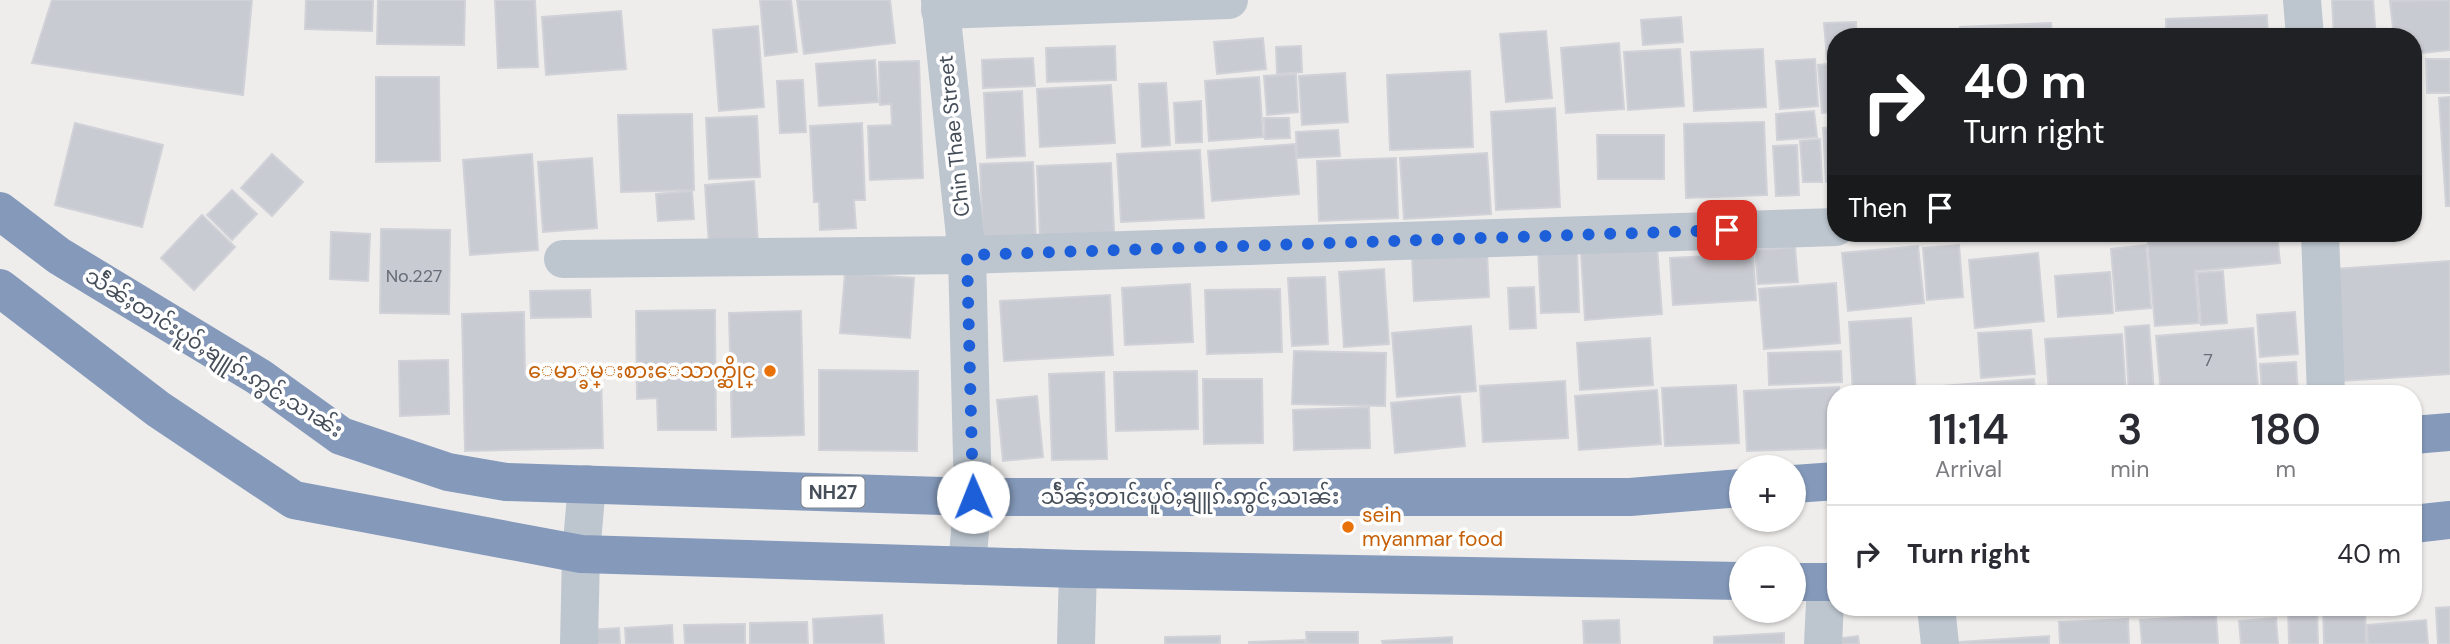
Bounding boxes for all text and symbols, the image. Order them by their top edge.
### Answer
text: 40 m [1963,49,2087,113]
street label: Chin Thae Street [932,54,976,218]
icon: right [1848,56,1939,147]
text: Turn right [1963,111,2105,153]
icon: arrive [1921,189,1959,227]
text: Then [1848,191,1907,225]
pin [1697,200,1757,260]
icon: arrive [1708,211,1746,249]
street label: သဵႅၼ်ႈတၢင်းပူဝ်ႇၶျူၵ်ႉဢွင်ႇသၢၼ်း [78,260,349,447]
house number: No.227 [386,264,442,288]
house number: 7 [2203,348,2213,372]
place label: ေမာ္ခမ္းစားေသာက္ဆိုင္ [528,355,756,389]
marker: ေမာ္ခမ္းစားေသာက္ဆိုင္ [762,363,778,379]
text: 11:14 [1928,402,2009,457]
text: 3 [2117,402,2142,457]
text: 180 [2251,402,2321,457]
text: Arrival [1935,454,2002,484]
text: min [2110,454,2149,484]
text: m [2275,454,2296,484]
map controls [1729,455,1806,623]
button: + [1729,455,1806,532]
position arrow [936,460,1010,534]
road number: NH27 [802,477,864,508]
street label: သဵႅၼ်ႈတၢင်းပူဝ်ႇၶျူၵ်ႉဢွင်ႇသၢၼ်း [1041,481,1339,515]
place label: sein myanmar food [1362,501,1503,553]
marker: sein myanmar food [1340,519,1356,535]
icon: right [1848,535,1886,573]
text: Turn right [1907,537,2031,571]
text: 40 m [2337,537,2401,571]
button: − [1729,546,1806,623]

